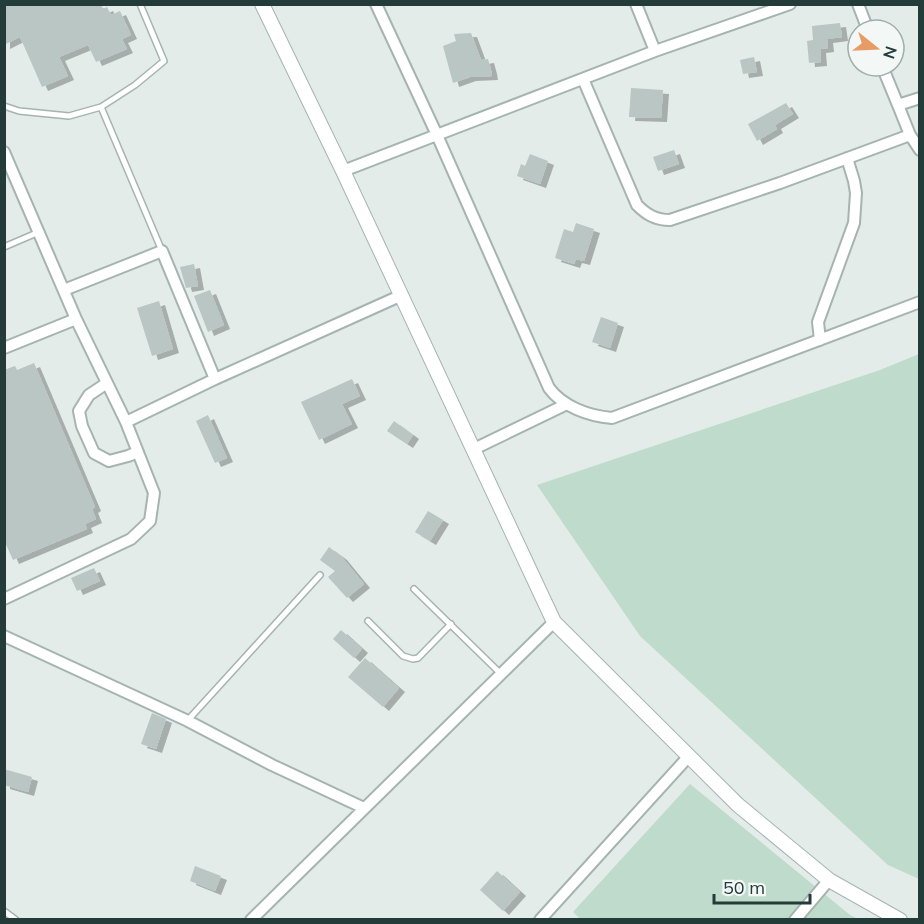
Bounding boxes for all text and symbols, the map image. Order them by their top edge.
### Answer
north arrow [846,18,906,78]
text: N [879,44,902,61]
scale bar [714,867,810,905]
text: 50 m [723,876,765,899]

